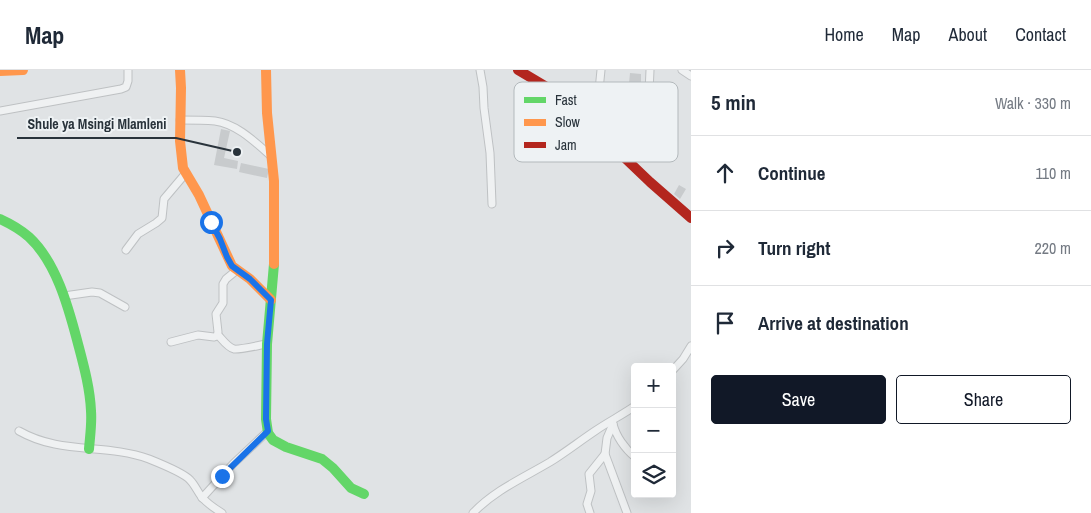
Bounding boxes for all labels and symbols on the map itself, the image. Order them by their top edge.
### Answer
legend [514,82,678,162]
text: Fast [555,91,577,109]
callout: Shule ya Msingi Mlamleni [17,109,176,138]
text: Slow [555,113,581,131]
text: Shule ya Msingi Mlamleni [27,115,167,133]
text: Jam [555,136,577,154]
route start [200,211,223,234]
route end [211,465,234,488]

